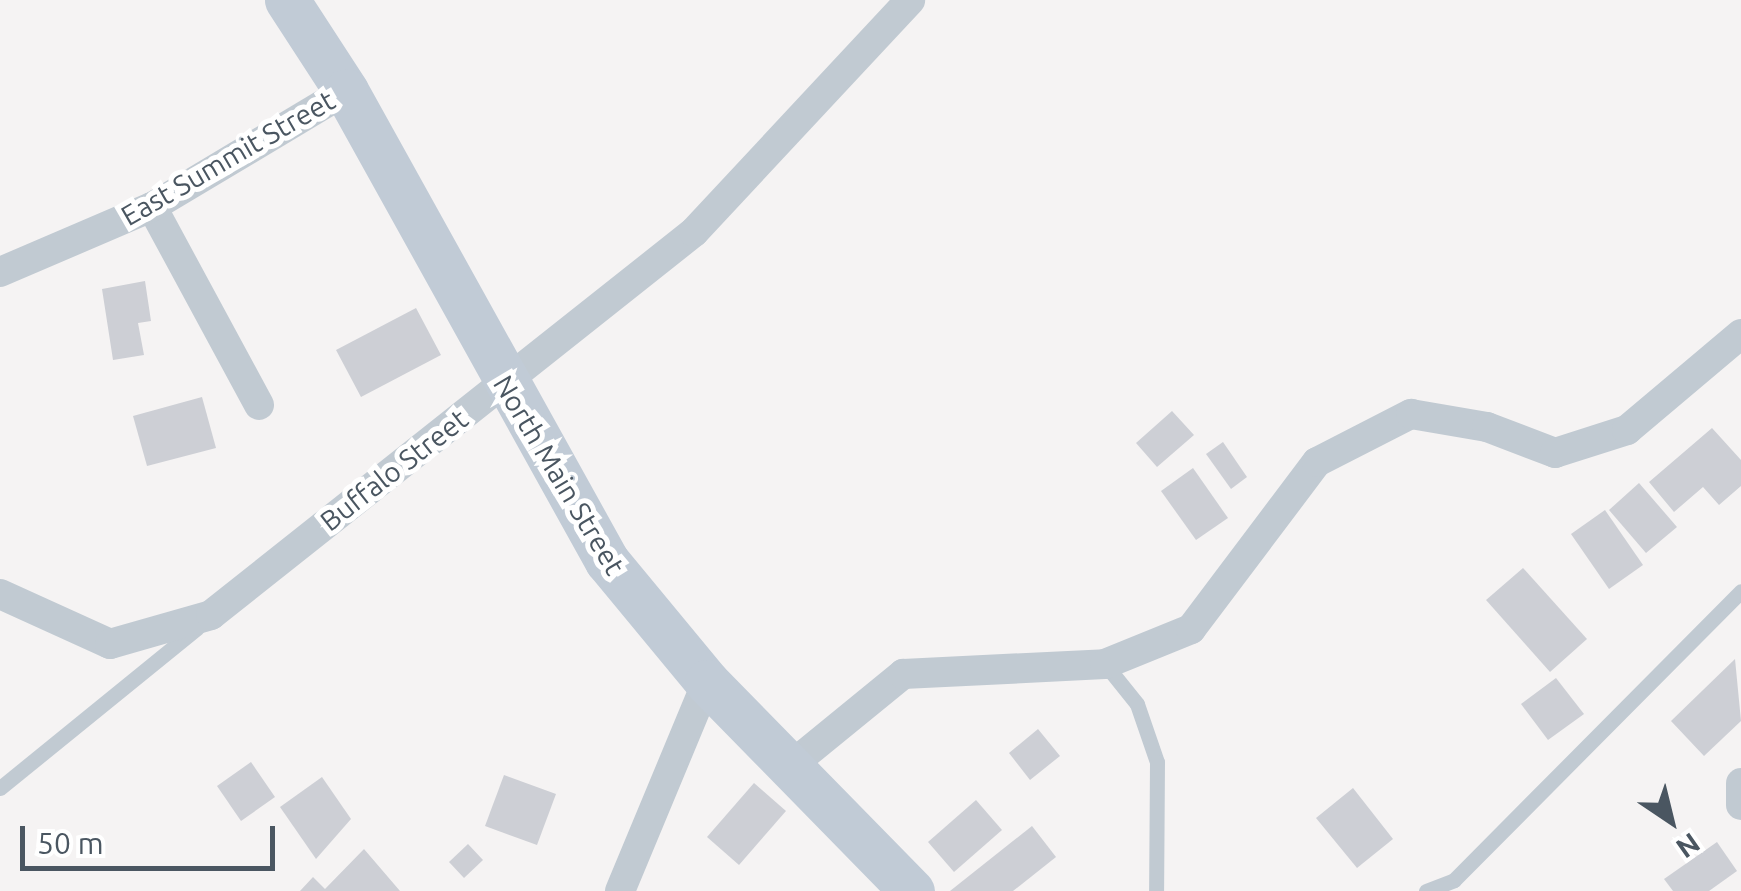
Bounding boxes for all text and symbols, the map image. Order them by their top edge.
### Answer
street label: East Summit Street [115,83,341,233]
street label: North Main Street [486,369,632,581]
street label: Buffalo Street [314,402,474,538]
north arrow [1621,771,1721,871]
scale bar [25,806,280,868]
text: 50 m [37,826,104,860]
text: N [1671,827,1706,865]

